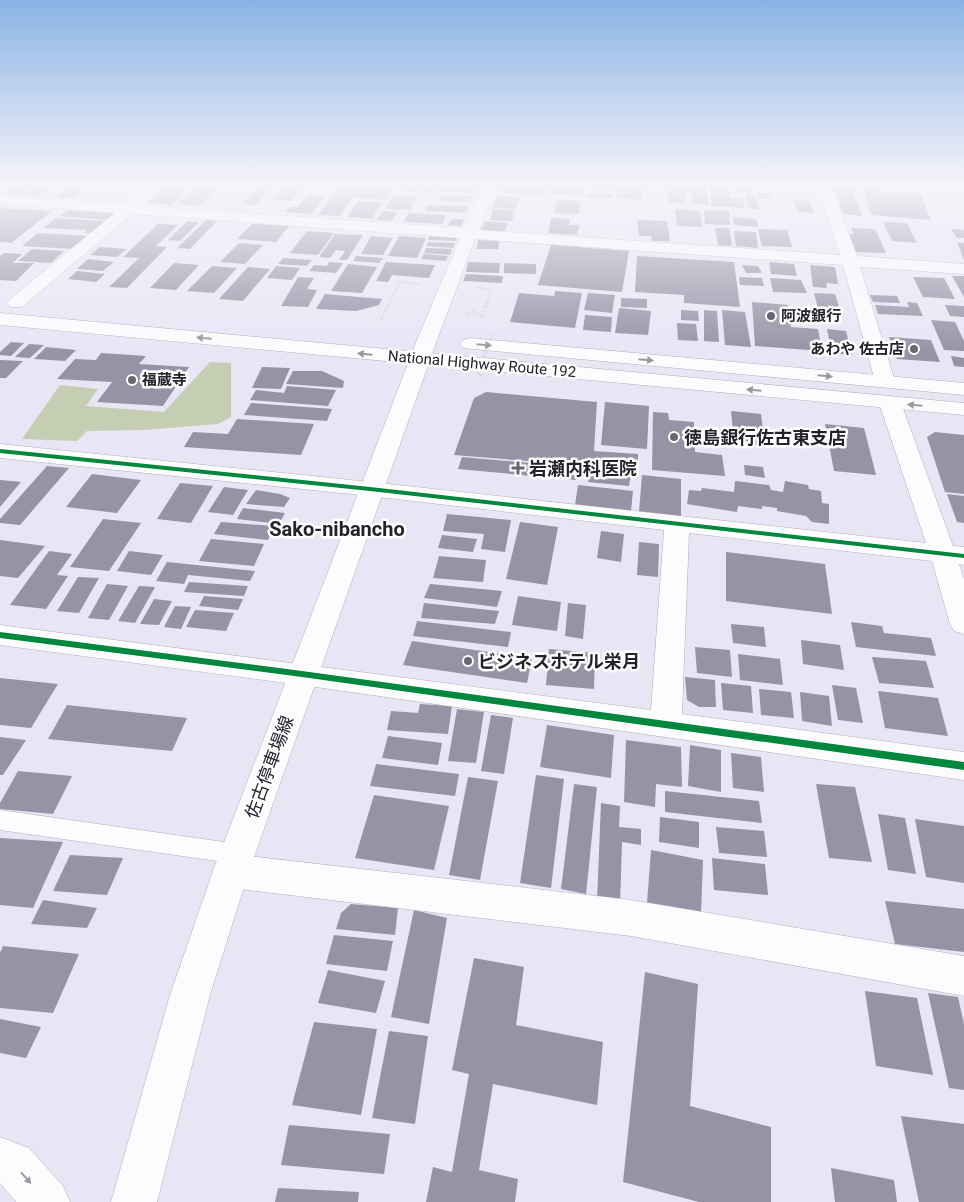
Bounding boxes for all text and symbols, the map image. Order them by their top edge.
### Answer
place label: 阿波銀行 [781,307,841,325]
marker: 阿波銀行 [765,310,777,322]
one-way arrow [195,334,211,342]
place label: あわや 佐古店 [810,340,904,358]
one-way arrow [477,342,493,350]
marker: あわや 佐古店 [908,343,920,355]
street label: National Highway Route 192 [387,347,577,381]
one-way arrow [357,349,373,357]
one-way arrow [638,356,654,364]
place label: 福蔵寺 [141,371,187,389]
one-way arrow [818,372,834,380]
marker: 福蔵寺 [126,374,138,386]
one-way arrow [745,386,761,394]
one-way arrow [907,401,923,409]
place label: 徳島銀行佐古東支店 [684,427,846,448]
marker: 徳島銀行佐古東支店 [668,431,680,443]
place label: 岩瀬内科医院 [529,458,637,479]
marker: 岩瀬内科医院 [511,461,525,475]
district label: Sako-nibancho [269,517,405,541]
place label: ビジネスホテル栄月 [478,651,640,672]
marker: ビジネスホテル栄月 [462,655,474,667]
street label: 佐古停車場線 [241,713,297,821]
one-way arrow [20,1172,32,1184]

